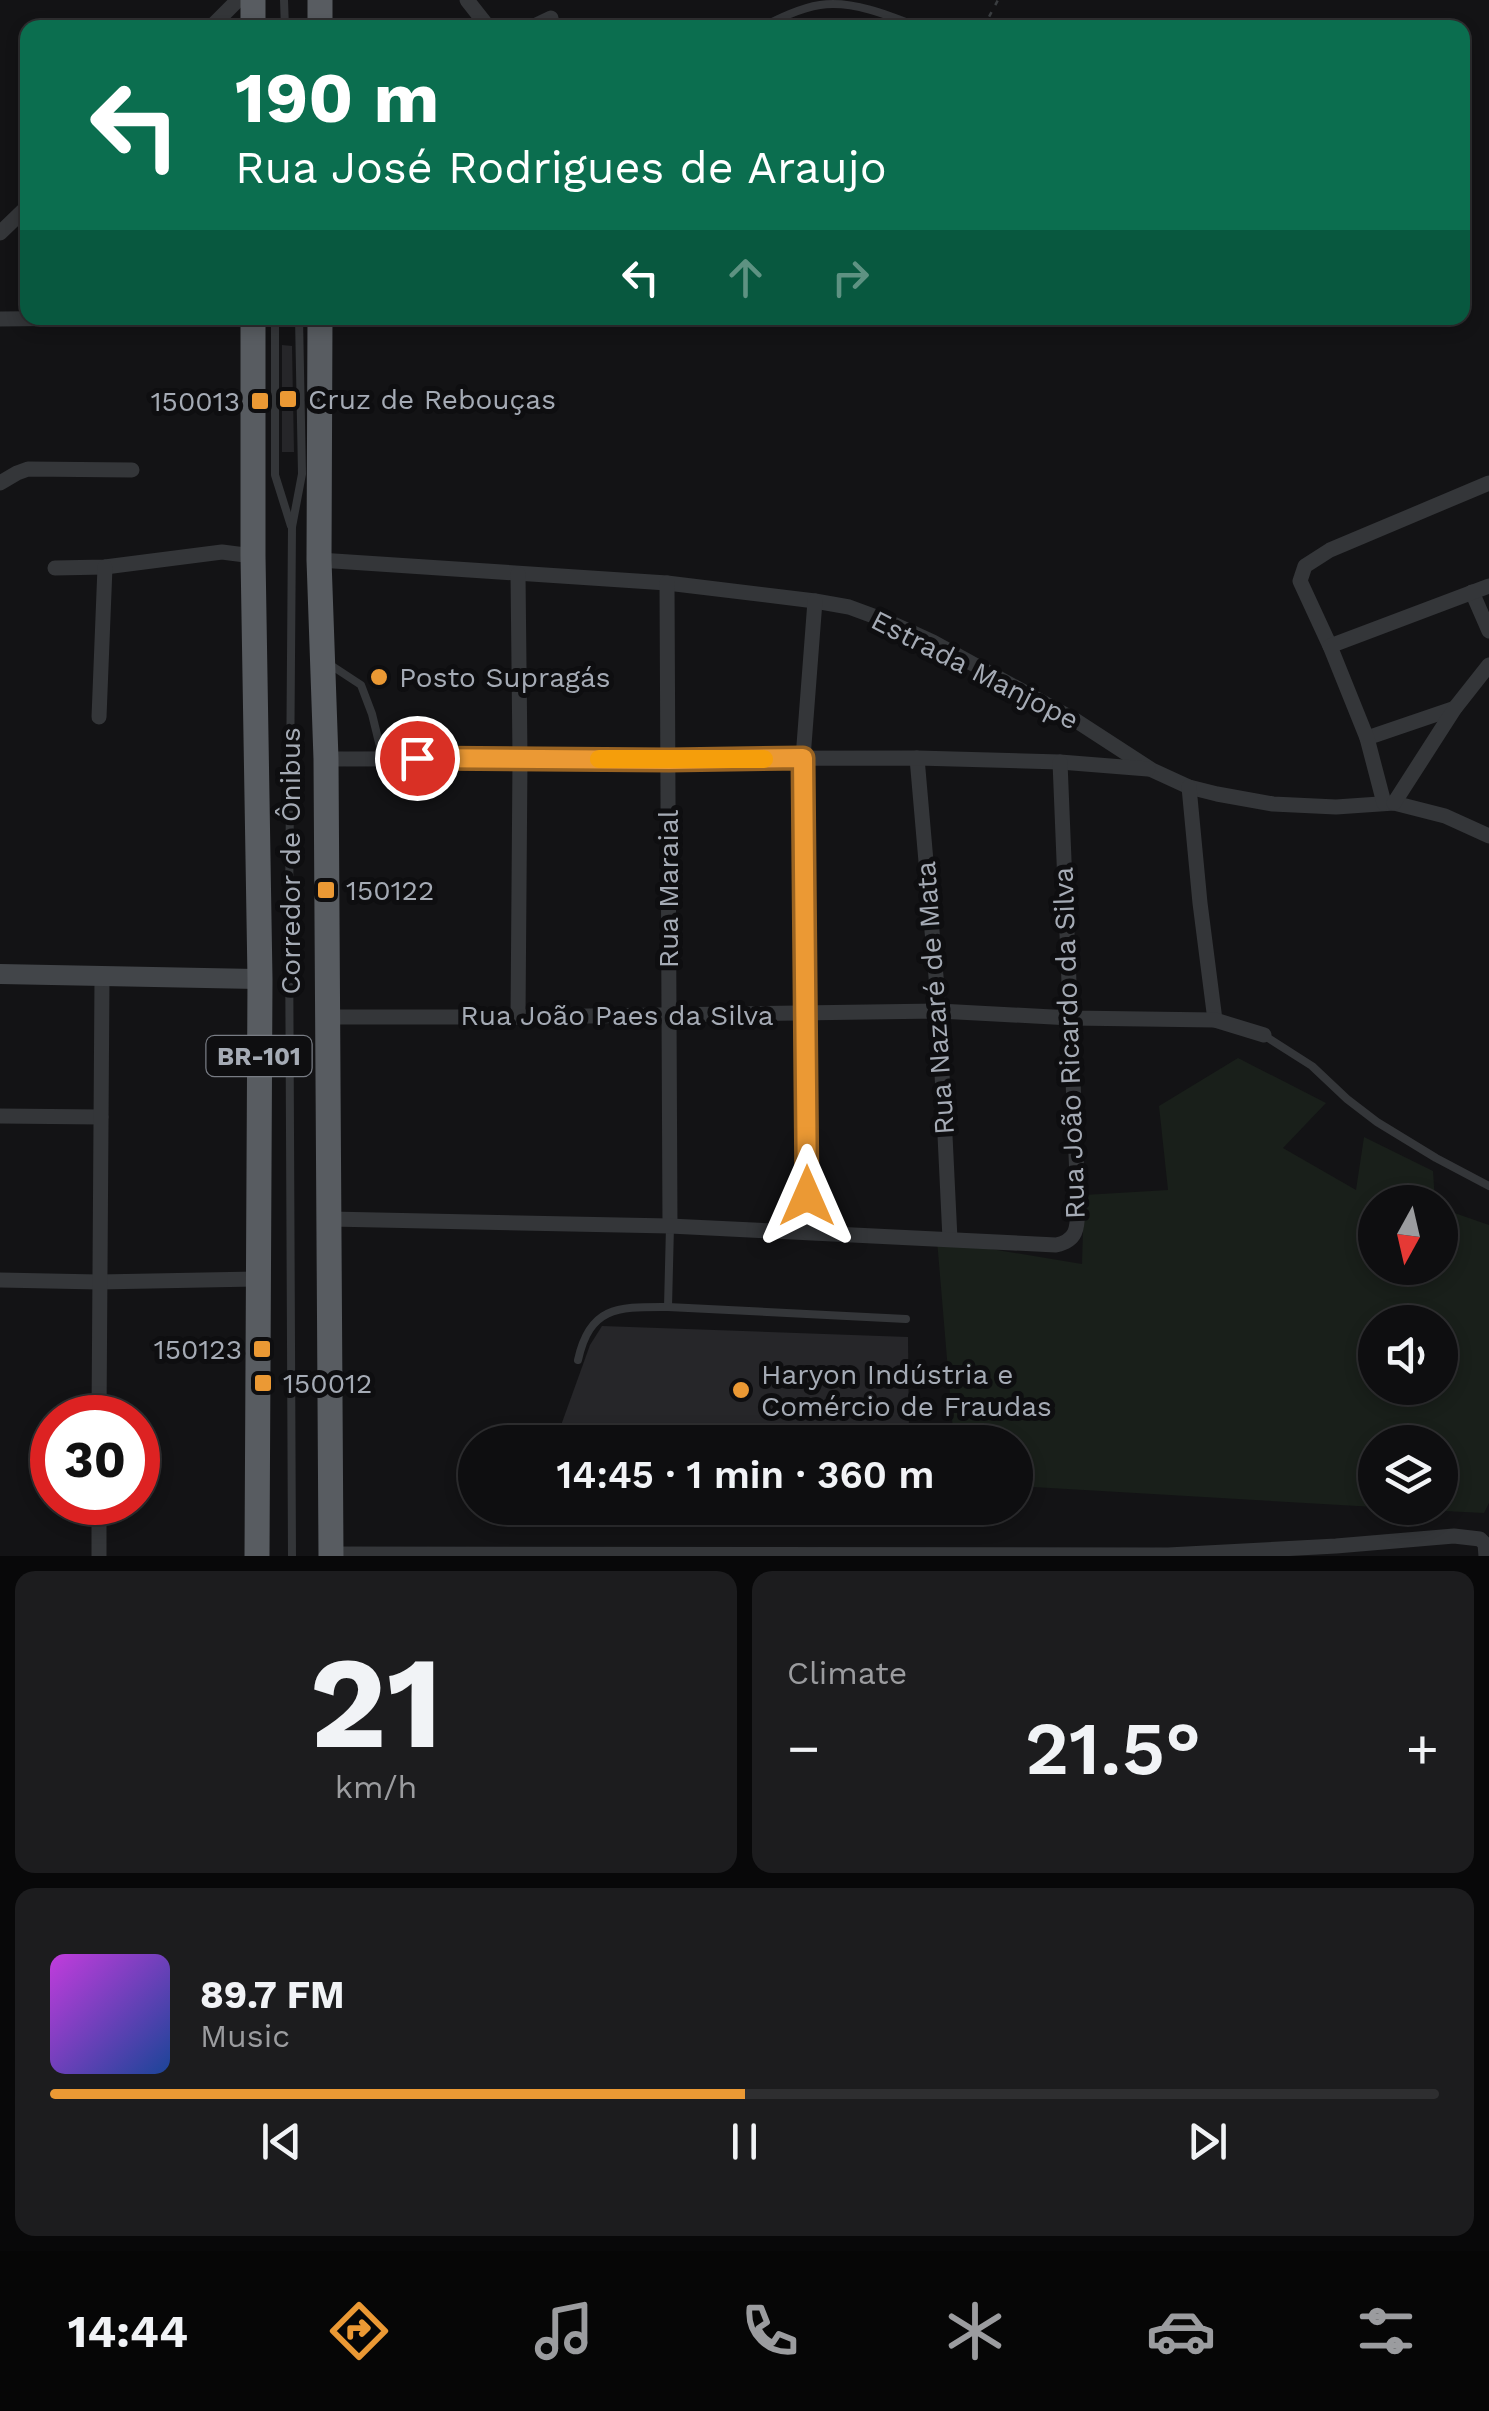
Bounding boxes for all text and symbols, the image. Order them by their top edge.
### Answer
text: 190 m [235,57,439,139]
icon: left [70,60,200,190]
text: Rua José Rodrigues de Araujo [235,141,887,194]
icon: left [613,250,668,305]
icon: ahead [718,250,773,305]
icon: right [823,250,878,305]
place label: Cruz de Rebouças [308,383,556,416]
place label: 150013 [151,385,240,418]
marker: Cruz de Rebouças [277,388,299,410]
marker: 150013 [249,390,271,412]
street label: Estrada Manjope [866,603,1084,737]
place label: Posto Supragás [399,661,611,694]
marker: Posto Supragás [368,666,390,688]
pin [375,716,460,801]
street label: Corredor de Ônibus [274,727,307,995]
icon: arrive [390,731,445,786]
street label: Rua Maraial [652,809,685,968]
street label: Rua Nazaré de Mata [909,860,961,1136]
street label: Rua João Ricardo da Silva [1046,866,1092,1220]
place label: 150122 [346,874,434,907]
marker: 150122 [315,879,337,901]
street label: Rua João Paes da Silva [460,999,774,1032]
road number: BR-101 [206,1036,312,1076]
position arrow [755,1144,859,1248]
north arrow [1358,1185,1458,1285]
map controls [1358,1185,1458,1525]
button: sound [1358,1305,1458,1405]
place label: 150123 [154,1333,242,1366]
marker: 150123 [251,1338,273,1360]
place label: Haryon Indústria e Comércio de Fraudas [761,1358,1052,1423]
place label: 150012 [283,1367,372,1400]
marker: 150012 [252,1372,274,1394]
marker: Haryon Indústria e Comércio de Fraudas [730,1379,752,1401]
speed limit sign: 30 [30,1395,160,1525]
button: layers [1358,1425,1458,1525]
text: 14:45 · 1 min · 360 m [557,1453,934,1497]
text: 21 [309,1626,443,1779]
text: Climate [787,1654,907,1692]
text: 21.5° [1025,1704,1201,1792]
text: − [787,1716,820,1780]
text: + [1406,1716,1439,1780]
text: km/h [335,1768,417,1806]
text: 89.7 FM [200,1973,345,2017]
text: Music [200,2017,290,2055]
icon: previous [254,2114,309,2169]
icon: pause [717,2114,772,2169]
icon: next [1180,2114,1235,2169]
icon: directions [324,2296,394,2366]
icon: music [529,2296,599,2366]
icon: phone [735,2296,805,2366]
icon: climate [940,2296,1010,2366]
icon: car [1146,2296,1216,2366]
icon: filters [1351,2296,1421,2366]
text: 14:44 [68,2305,188,2358]

